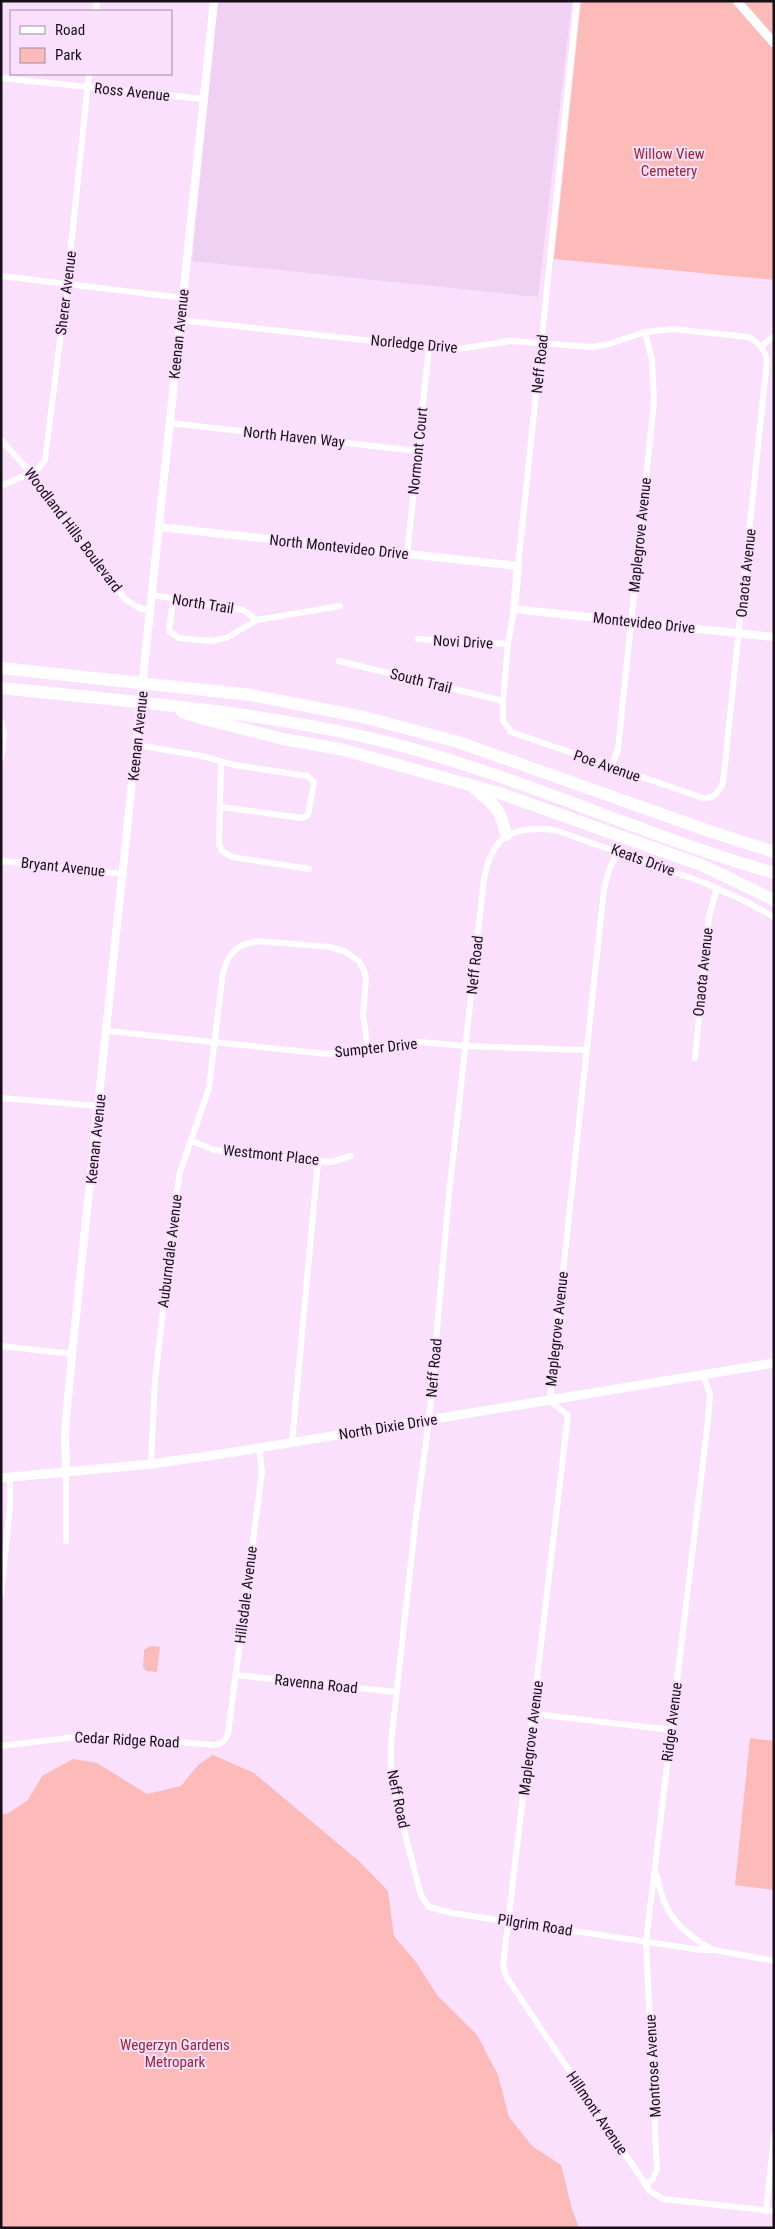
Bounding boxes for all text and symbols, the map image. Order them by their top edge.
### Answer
legend [10,10,172,75]
text: Road [55,21,85,39]
text: Park [55,46,82,64]
street label: Ross Avenue [93,79,171,105]
park label: Willow View Cemetery [633,145,705,180]
street label: Sherer Avenue [52,250,80,336]
street label: Keenan Avenue [165,288,193,380]
street label: Norledge Drive [370,331,458,357]
street label: Neff Road [528,334,552,394]
street label: Normont Court [404,406,432,496]
street label: North Haven Way [242,423,346,451]
street label: Woodland Hills Boulevard [20,464,126,596]
street label: Maplegrove Avenue [625,477,655,593]
street label: Onaota Avenue [732,528,760,618]
street label: North Montevideo Drive [269,531,409,563]
street label: North Trail [171,590,235,618]
street label: Montevideo Drive [592,609,696,637]
street label: Novi Drive [433,631,493,653]
street label: South Trail [388,665,454,697]
street label: Keenan Avenue [124,690,152,782]
street label: Poe Avenue [571,746,643,786]
street label: Keats Drive [609,840,677,880]
street label: Bryant Avenue [20,854,106,880]
street label: Onaota Avenue [689,927,717,1017]
street label: Neff Road [463,935,487,995]
street label: Sumpter Drive [334,1035,418,1061]
street label: Keenan Avenue [82,1093,110,1185]
street label: Westmont Place [222,1141,320,1169]
street label: Auburndale Avenue [154,1193,186,1309]
street label: Maplegrove Avenue [542,1271,572,1387]
street label: Neff Road [422,1338,446,1398]
street label: North Dixie Drive [338,1410,438,1444]
street label: Hillsdale Avenue [231,1545,261,1645]
street label: Ravenna Road [273,1671,359,1697]
street label: Maplegrove Avenue [515,1680,547,1796]
street label: Ridge Avenue [658,1681,686,1763]
street label: Cedar Ridge Road [74,1728,180,1752]
street label: Neff Road [383,1768,413,1830]
street label: Pilgrim Road [496,1910,574,1940]
street label: Montrose Avenue [641,2014,665,2118]
park label: Wegerzyn Gardens Metropark [120,2036,230,2071]
street label: Hillmont Avenue [562,2068,632,2158]

